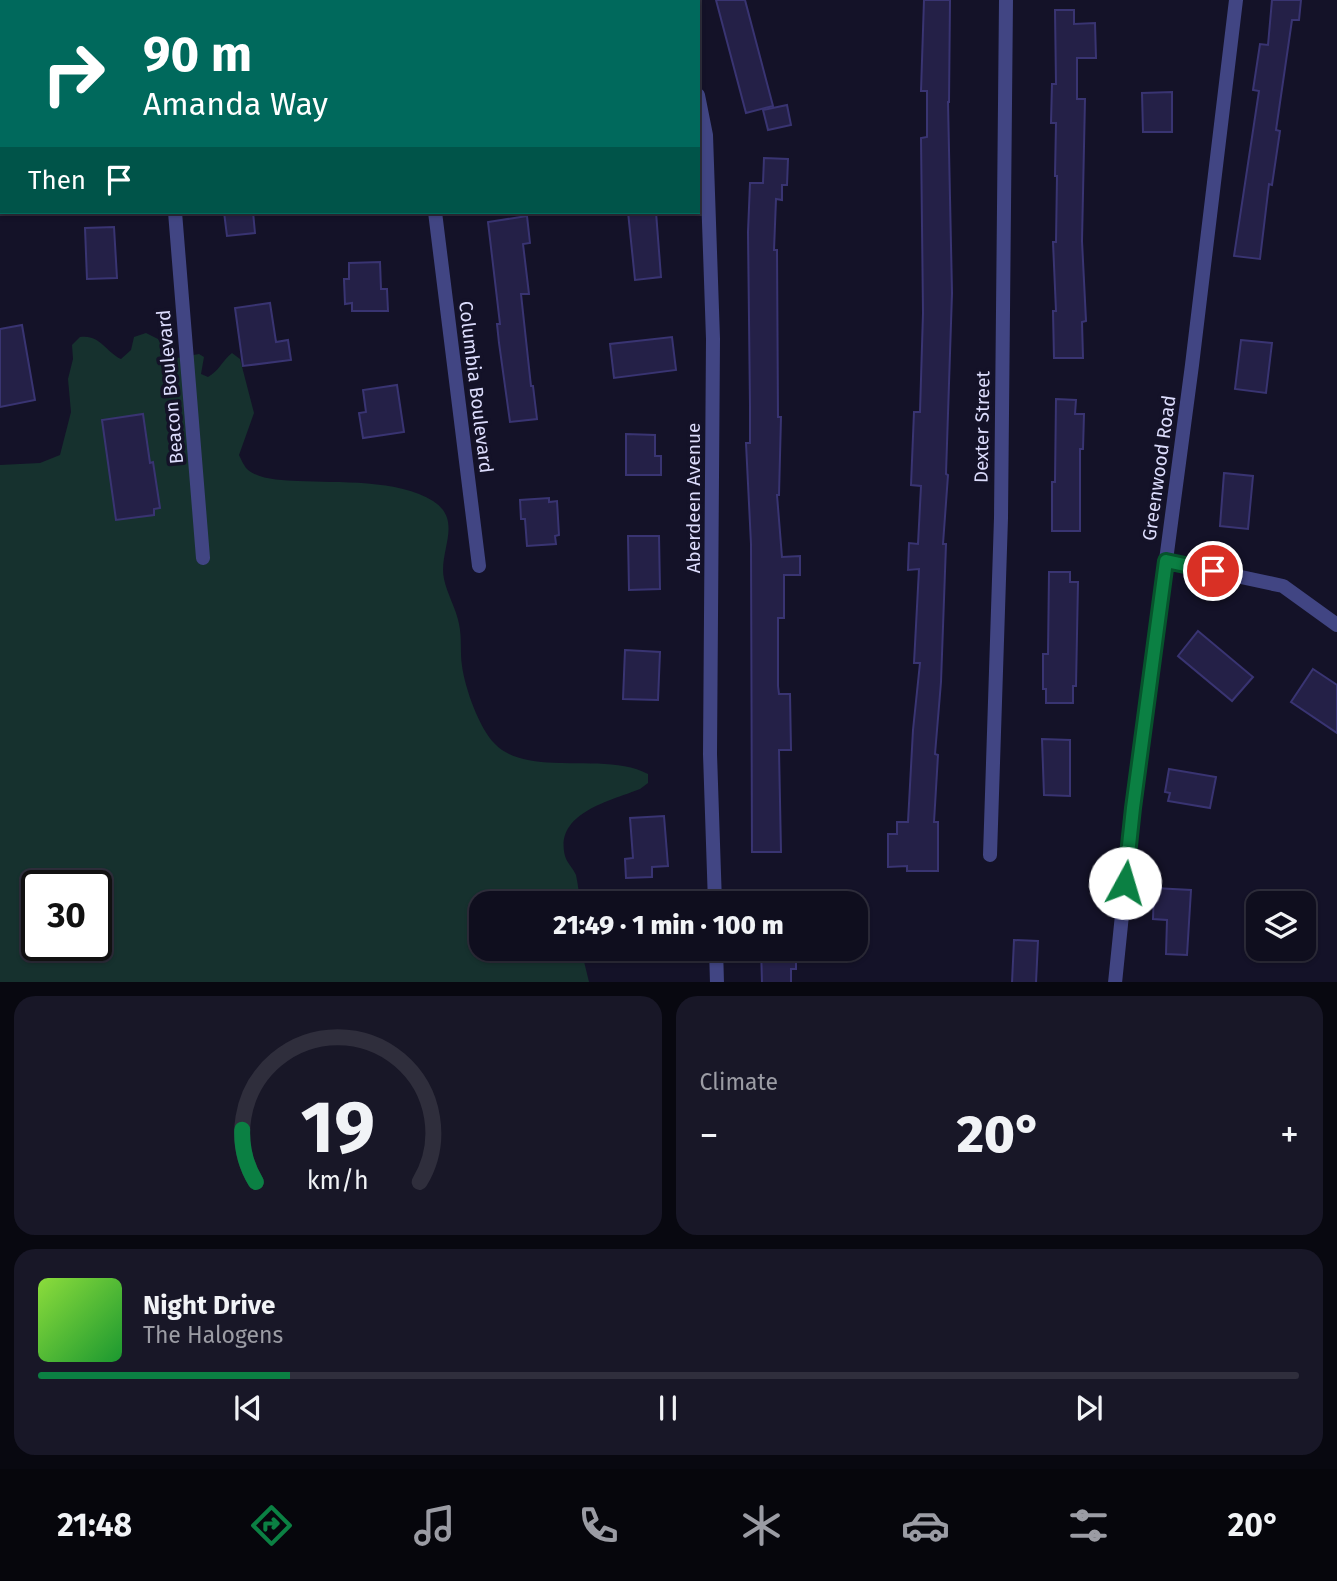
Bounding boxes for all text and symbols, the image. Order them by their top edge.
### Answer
text: 90 m [143,25,252,84]
icon: right [28,28,119,119]
text: Amanda Way [143,85,328,123]
icon: arrive [100,161,138,199]
text: Then [28,165,86,196]
street label: Columbia Boulevard [454,300,498,474]
street label: Beacon Boulevard [152,309,188,465]
street label: Dexter Street [970,370,994,483]
street label: Greenwood Road [1137,394,1181,542]
street label: Aberdeen Avenue [682,423,705,573]
pin [1183,541,1243,601]
icon: arrive [1194,552,1232,590]
position arrow [1088,846,1162,920]
speed limit sign: 30 [21,870,112,961]
map controls [1246,891,1316,961]
button: layers [1246,891,1316,961]
text: 21:49 · 1 min · 100 m [553,910,784,941]
text: Climate [700,1068,778,1096]
text: 19 [300,1084,375,1171]
text: 20° [957,1103,1042,1166]
text: − [700,1112,719,1158]
text: + [1280,1112,1299,1158]
text: km/h [307,1165,369,1195]
text: Night Drive [143,1290,275,1321]
text: The Halogens [143,1321,283,1349]
icon: previous [229,1389,267,1427]
icon: pause [649,1389,687,1427]
icon: next [1070,1389,1108,1427]
icon: directions [247,1501,296,1550]
icon: music [410,1501,459,1550]
icon: phone [574,1501,623,1550]
icon: climate [737,1501,786,1550]
icon: car [901,1501,950,1550]
icon: filters [1064,1501,1113,1550]
text: 21:48 [57,1506,132,1544]
text: 20° [1228,1506,1280,1544]

